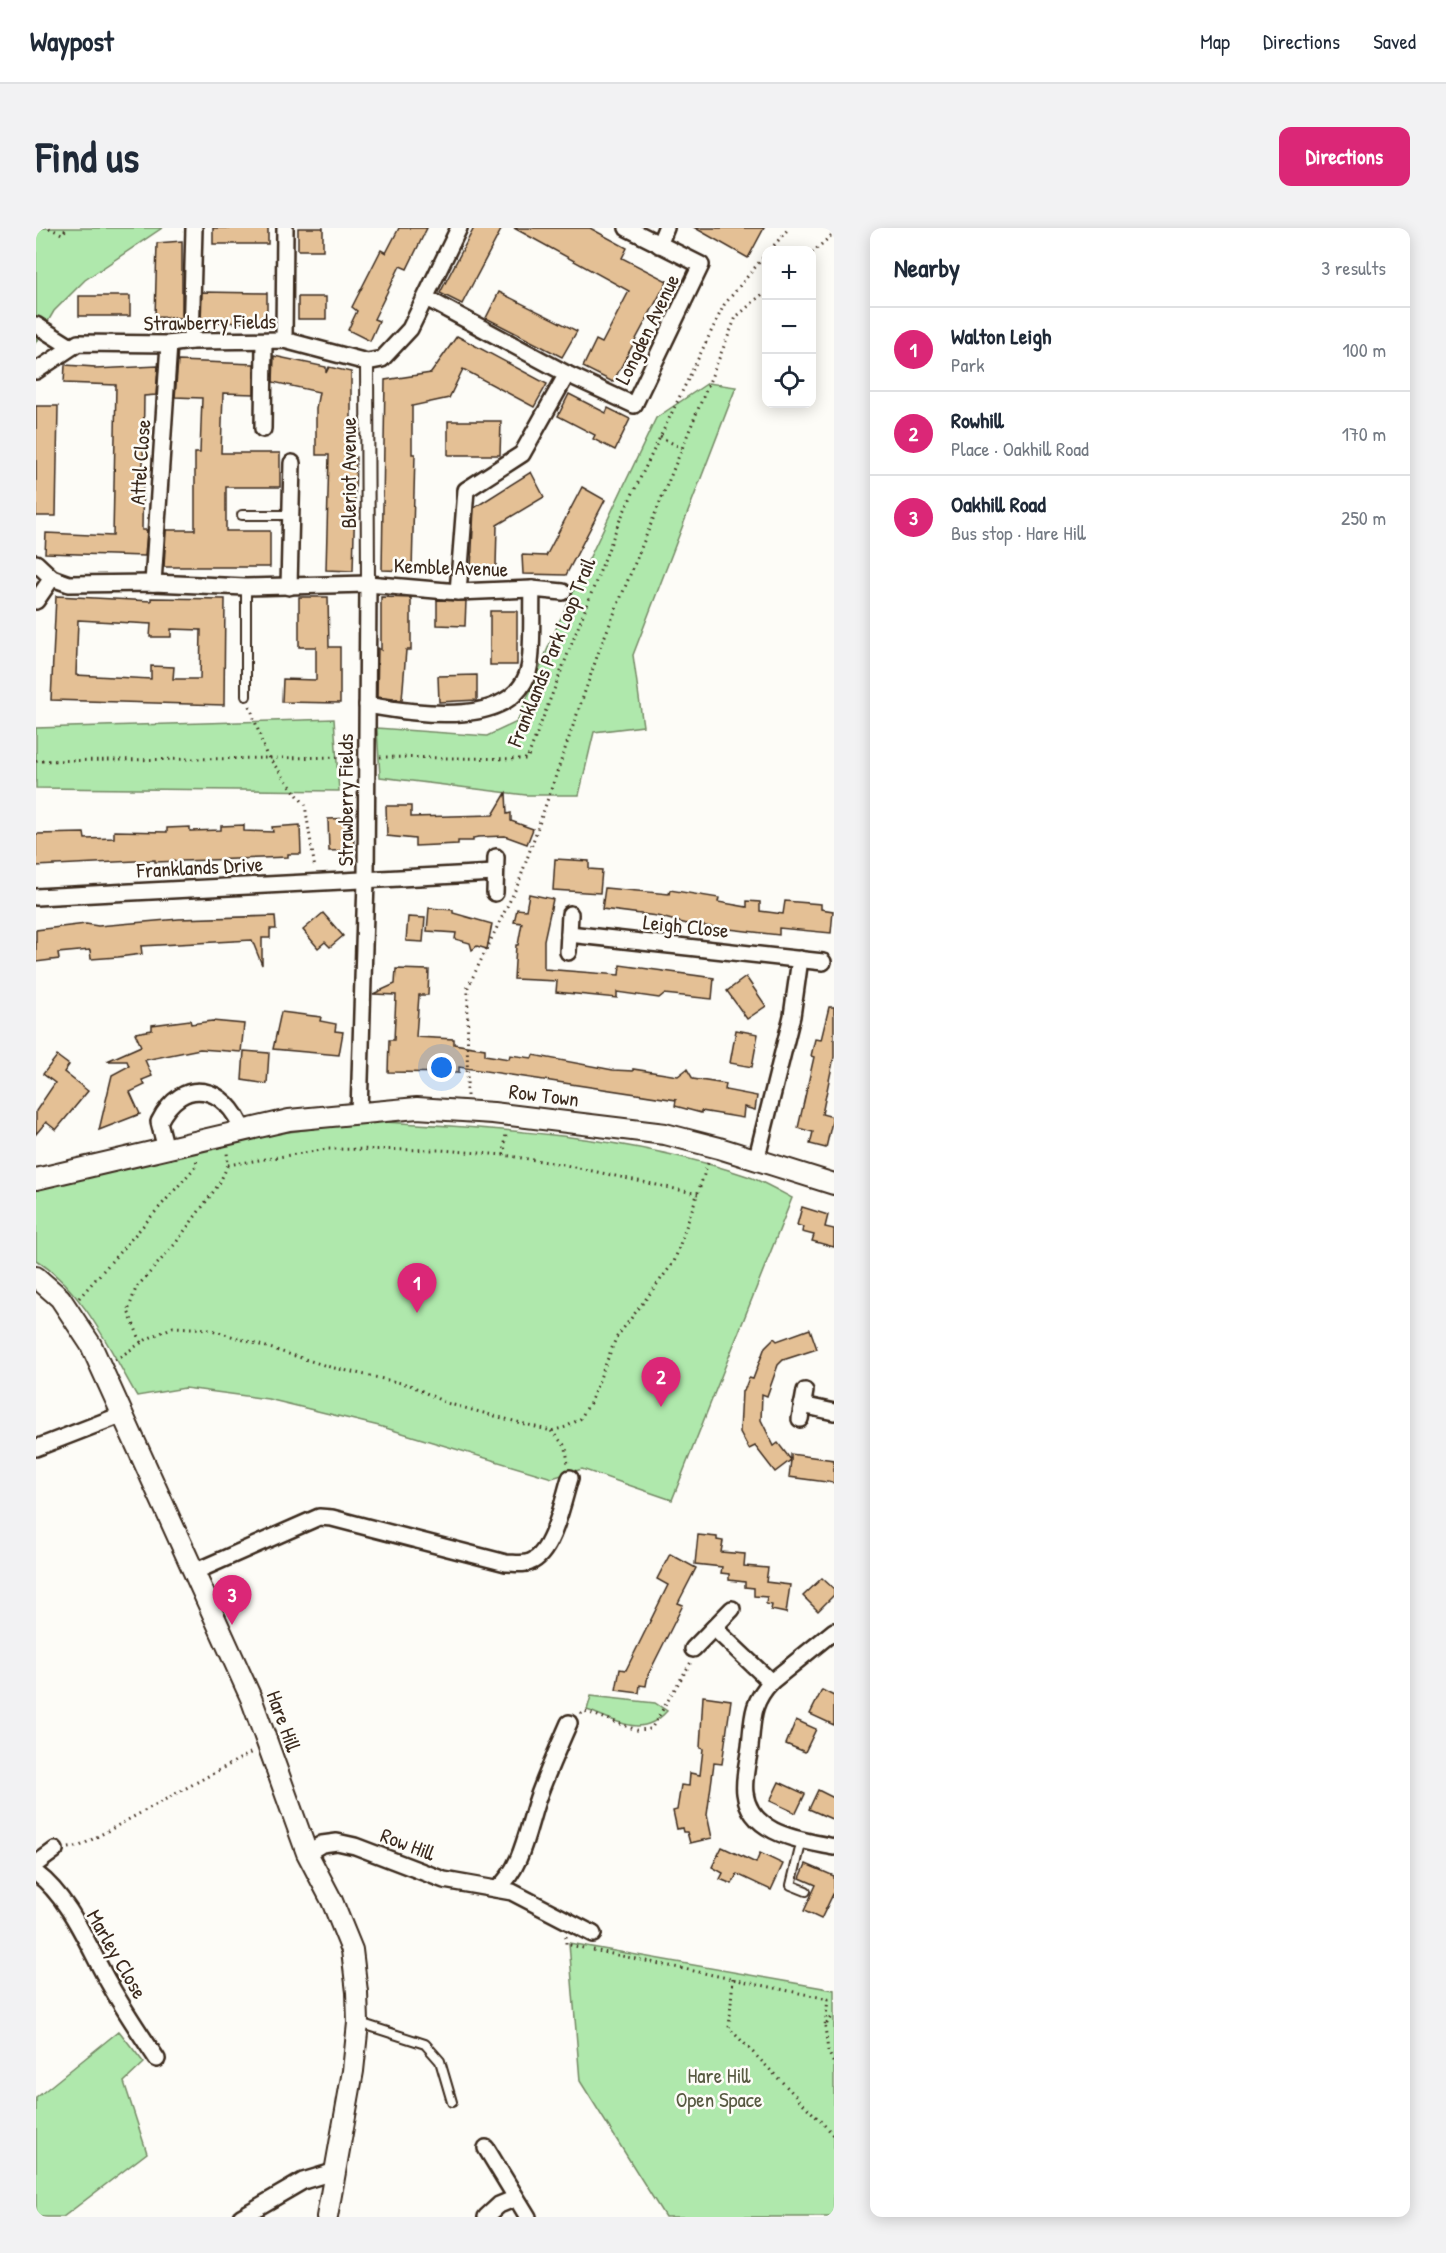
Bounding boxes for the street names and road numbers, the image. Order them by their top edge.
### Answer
street label: Longden Avenue [608,269,686,389]
street label: Strawberry Fields [143,306,277,338]
street label: Bleriot Avenue [334,417,363,529]
street label: Attel Close [123,418,157,506]
street label: Kemble Avenue [393,551,509,583]
street label: Franklands Park Loop Trail [499,553,602,752]
street label: Strawberry Fields [331,734,360,866]
street label: Franklands Drive [135,849,264,885]
street label: Leigh Close [642,907,730,945]
street label: Row Town [507,1076,581,1114]
street label: Hare Hill [260,1686,309,1756]
street label: Row Hill [377,1820,440,1868]
street label: Marley Close [80,1904,154,2004]

